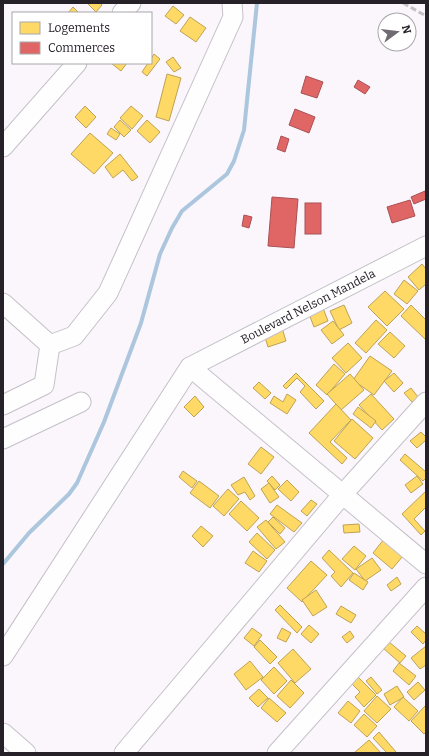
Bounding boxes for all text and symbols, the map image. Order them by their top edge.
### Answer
legend [12,12,152,64]
north arrow [377,12,417,52]
text: Logements [48,21,110,35]
text: N [399,24,414,36]
text: Commerces [48,41,115,55]
street label: Boulevard Nelson Mandela [239,266,378,347]

